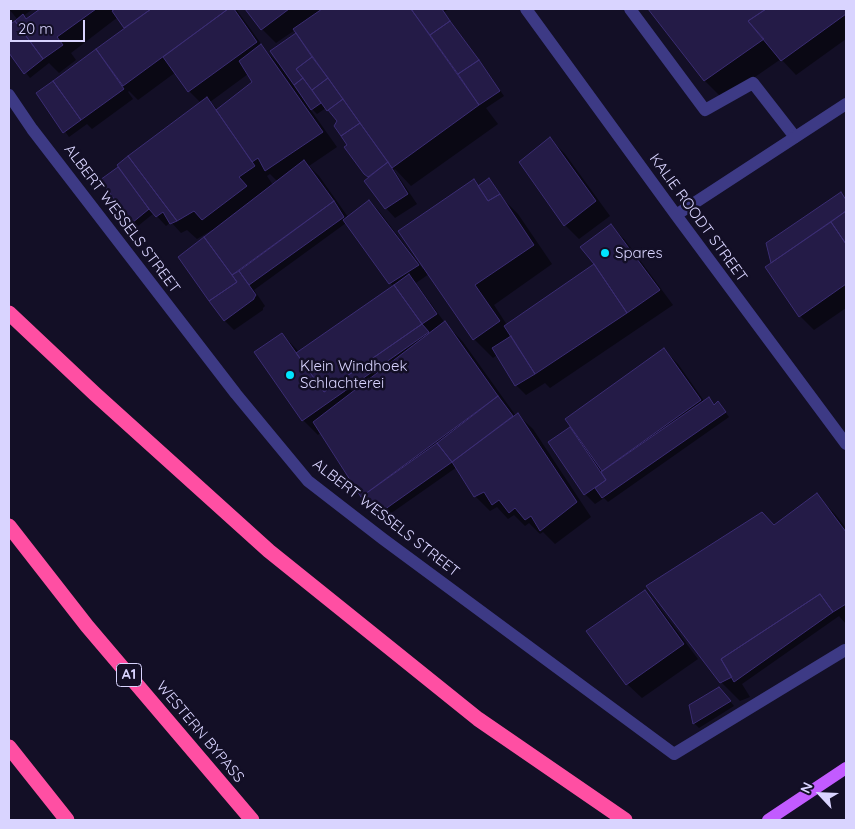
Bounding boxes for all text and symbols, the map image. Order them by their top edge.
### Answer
scale bar [12,10,88,42]
text: 20 m [18,19,53,38]
street label: ALBERT WESSELS STREET [60,141,184,297]
street label: KALIE ROODT STREET [645,150,751,286]
place label: Spares [615,244,663,262]
marker: Spares [599,247,611,259]
place label: Klein Windhoek Schlachterei [300,357,407,392]
marker: Klein Windhoek Schlachterei [284,369,296,381]
street label: ALBERT WESSELS STREET [309,455,463,581]
road number: A1 [116,664,142,686]
street label: WESTERN BYPASS [152,678,248,786]
north arrow [795,769,845,819]
text: N [796,779,817,796]

